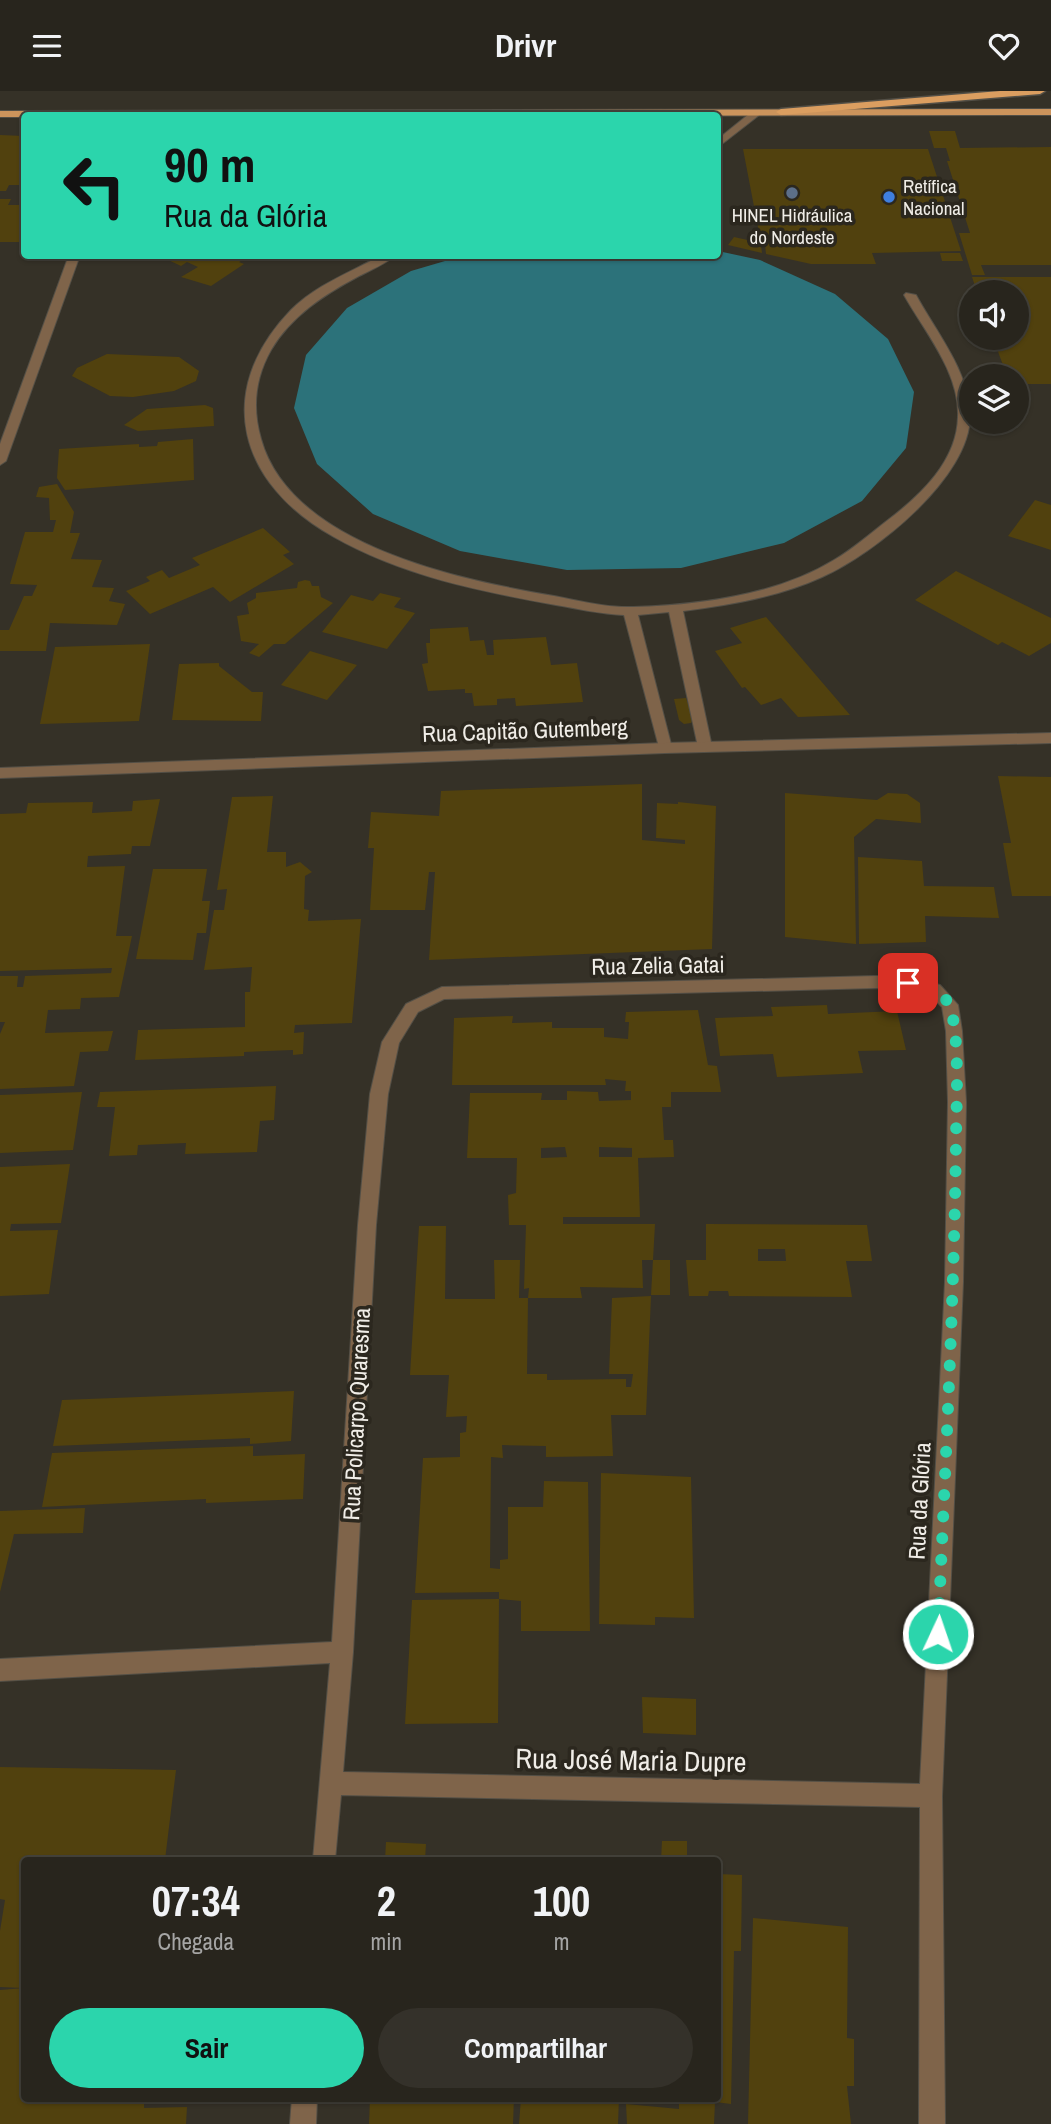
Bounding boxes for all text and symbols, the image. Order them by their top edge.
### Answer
text: Drivr [495,24,556,67]
icon: menu [28,27,66,65]
icon: heart [985,27,1023,65]
text: 90 m [164,131,256,197]
icon: left [49,140,140,231]
place label: Retífica Nacional [903,173,964,221]
marker: HINEL Hidráulica do Nordeste [784,185,800,201]
marker: Retífica Nacional [881,189,897,205]
text: Rua da Glória [164,194,327,237]
place label: HINEL Hidráulica do Nordeste [732,202,853,250]
map controls [959,280,1029,434]
button: sound [959,280,1029,350]
button: layers [959,364,1029,434]
street label: Rua Capitão Gutemberg [422,711,629,749]
street label: Rua Zelia Gatai [591,948,725,982]
pin [878,953,938,1013]
icon: arrive [889,964,927,1002]
street label: Rua Policarpo Quaresma [335,1306,377,1521]
street label: Rua da Glória [900,1441,938,1560]
position arrow [901,1597,975,1671]
street label: Rua José Maria Dupre [515,1739,747,1781]
text: 07:34 [152,1873,240,1929]
text: 2 [377,1873,396,1929]
text: 100 [533,1873,590,1929]
text: Chegada [158,1926,234,1957]
text: min [371,1926,402,1957]
text: m [554,1926,569,1957]
button: Sair [49,2008,364,2088]
button: Compartilhar [378,2008,693,2088]

